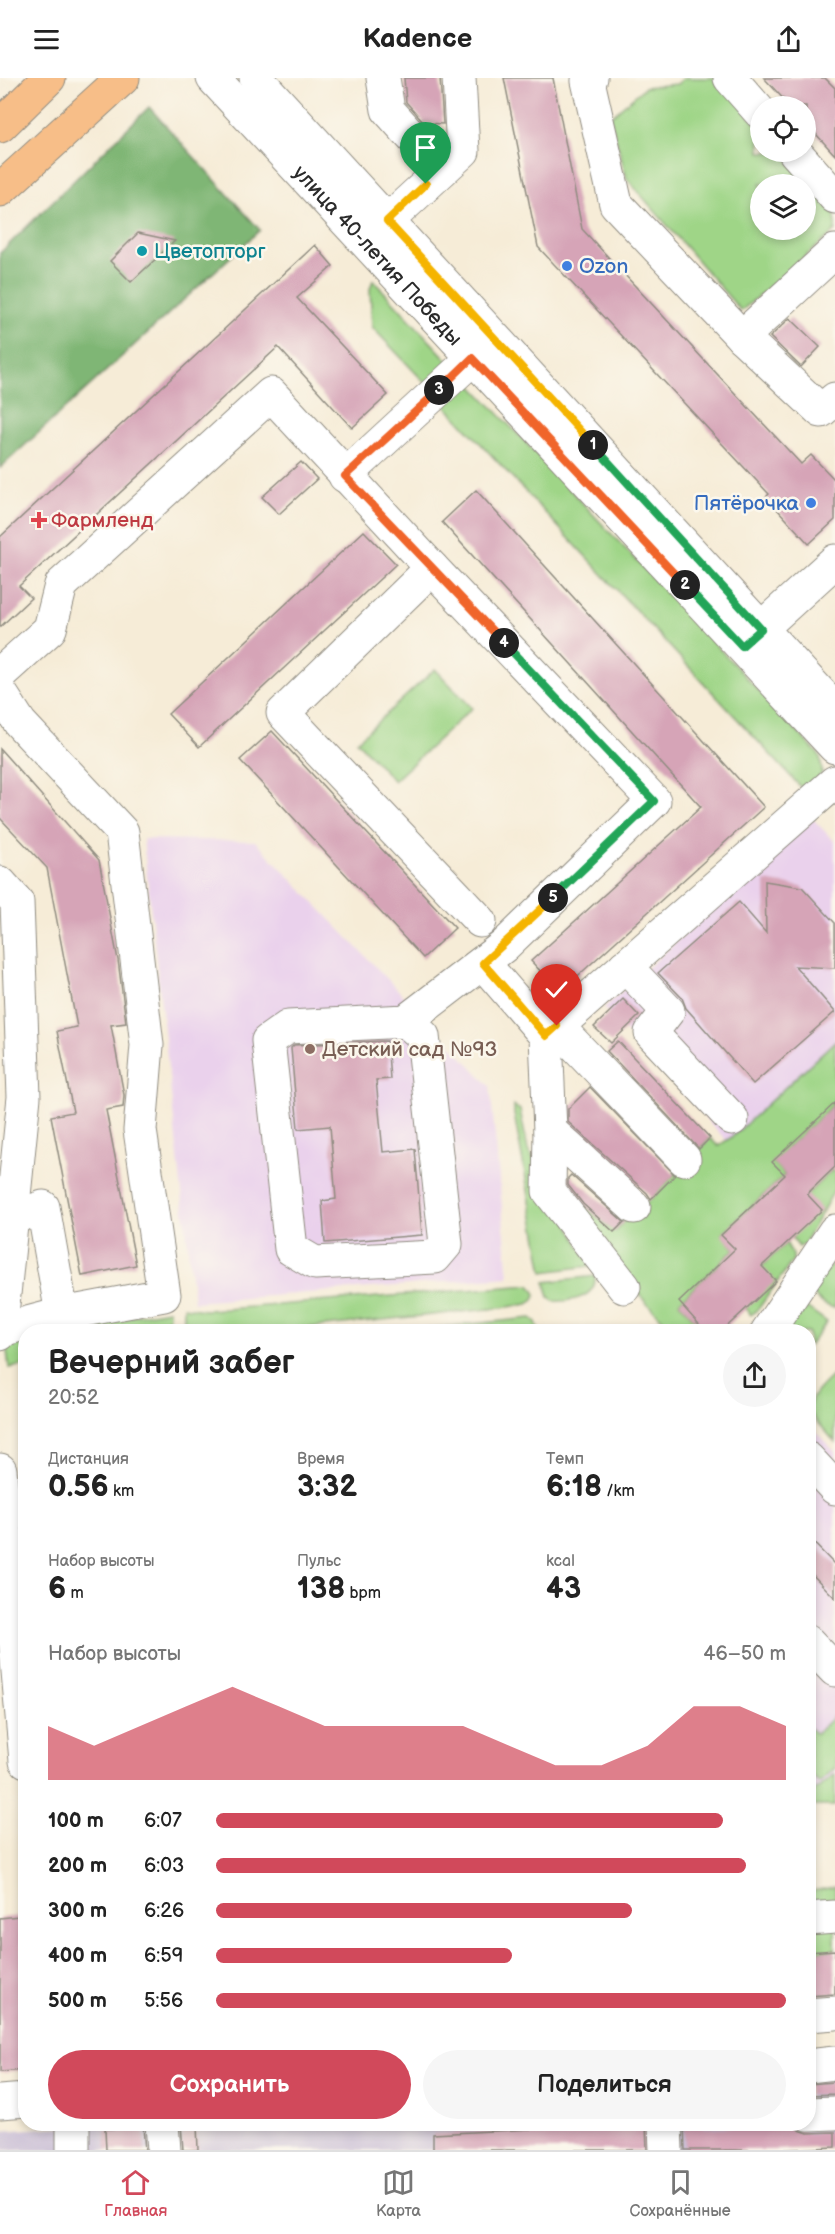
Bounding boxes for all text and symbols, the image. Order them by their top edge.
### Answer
icon: menu [30,23,63,56]
text: Kadence [363,23,472,55]
icon: share [772,23,805,56]
map controls [750,96,816,240]
button: locate [750,96,816,162]
pin [400,122,451,184]
icon: arrive [409,131,442,164]
street label: улица 40-летия Победы [288,160,468,351]
button: layers [750,174,816,240]
place label: Цветопторг [154,239,266,264]
marker: Цветопторг [135,244,149,258]
place label: Ozon [579,254,628,279]
marker: Ozon [560,259,574,273]
pin: 3 [424,375,454,405]
text: 3 [434,380,444,399]
pin: 1 [578,430,608,460]
text: 1 [590,435,596,454]
place label: Пятёрочка [694,491,800,516]
marker: Пятёрочка [804,496,818,510]
place label: Фармленд [51,508,154,533]
marker: Фармленд [32,513,46,527]
pin: 2 [670,570,700,600]
text: 2 [680,575,690,594]
pin: 4 [489,628,519,658]
text: 4 [499,633,509,652]
pin: 5 [538,883,568,913]
text: 5 [548,888,558,907]
pin [531,964,582,1026]
icon: check [540,973,573,1006]
place label: Детский сад №93 [322,1037,498,1062]
marker: Детский сад №93 [303,1042,317,1056]
text: Вечерний забег [48,1343,295,1383]
button: share [723,1344,786,1407]
text: 20:52 [48,1386,99,1410]
text: Дистанция [48,1450,129,1469]
text: Время [297,1450,345,1469]
text: Темп [546,1450,584,1469]
text: 0.56 [48,1469,109,1505]
text: 3:32 [297,1469,357,1505]
text: 6:18 [546,1469,602,1505]
text: km [109,1482,134,1501]
text: /km [602,1482,635,1501]
text: Набор высоты [48,1552,155,1571]
text: Пульс [297,1552,341,1571]
text: kcal [546,1552,575,1571]
text: 6 [48,1571,66,1607]
text: 138 [297,1571,345,1607]
text: 43 [546,1571,581,1607]
text: m [66,1584,84,1603]
text: bpm [345,1584,381,1603]
text: Набор высоты [48,1642,181,1666]
text: 46–50 m [703,1642,786,1666]
text: 100 m [48,1809,104,1833]
text: 6:07 [144,1809,182,1833]
text: 200 m [48,1854,107,1878]
text: 6:03 [144,1854,184,1878]
text: 300 m [48,1899,107,1923]
text: 6:26 [144,1899,184,1923]
text: 400 m [48,1944,107,1968]
text: 6:59 [144,1944,183,1968]
text: 500 m [48,1989,107,2013]
text: 5:56 [144,1989,183,2013]
button: Сохранить [48,2050,411,2119]
button: Поделиться [423,2050,786,2119]
tab: Главная [104,2166,167,2221]
tab: Карта [376,2166,421,2221]
tab: Сохранённые [630,2166,731,2221]

